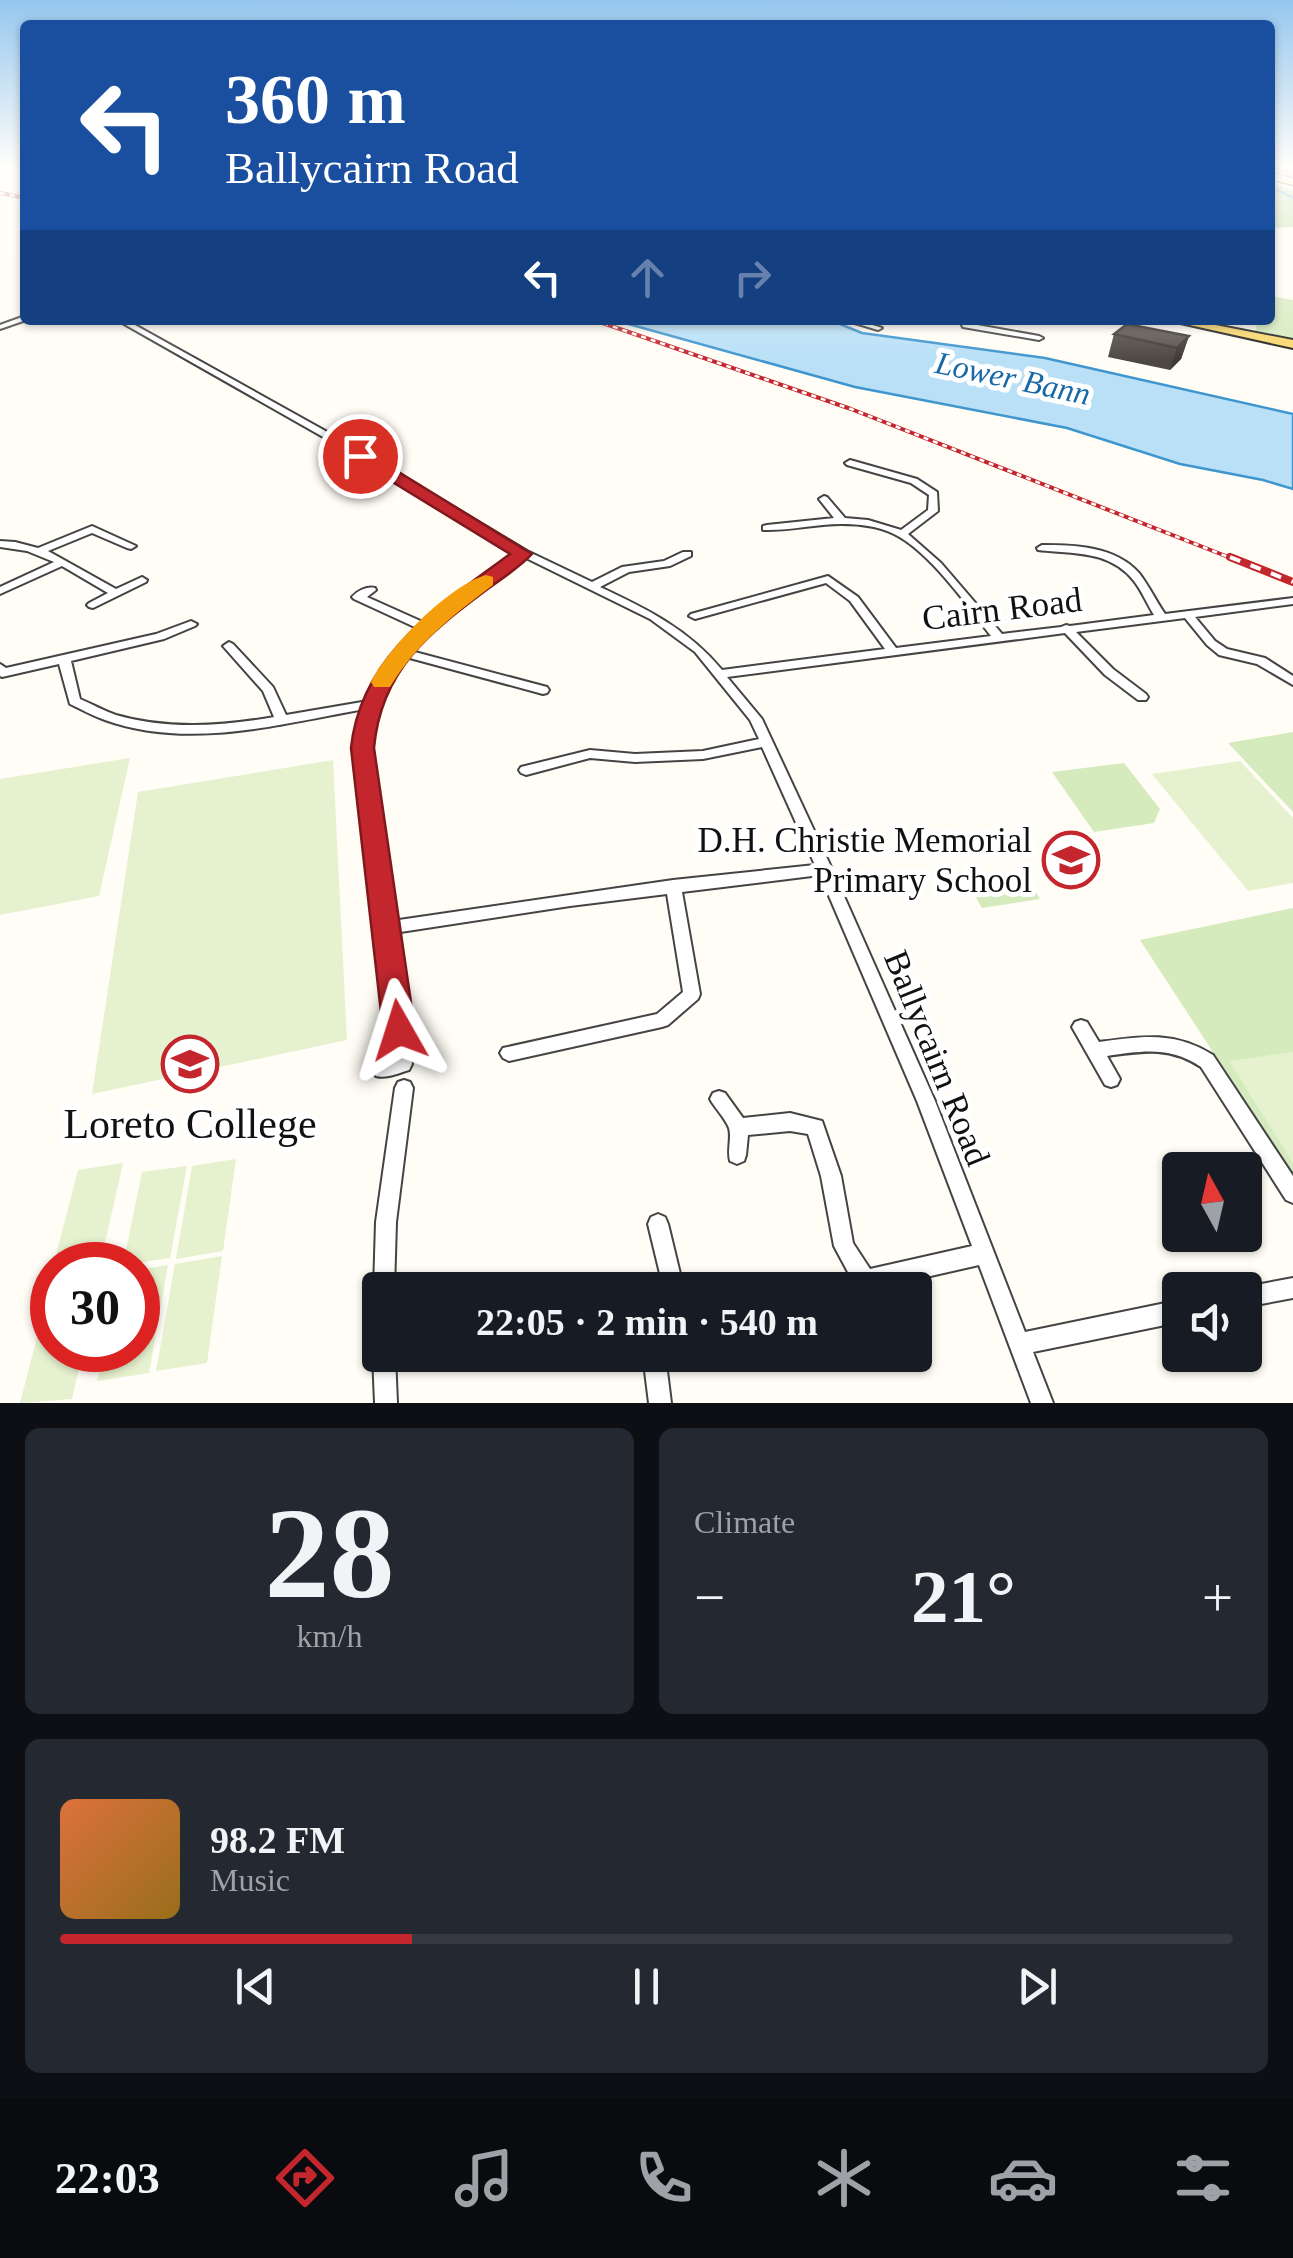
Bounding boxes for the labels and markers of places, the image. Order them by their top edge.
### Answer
pin [318,414,403,499]
place label: D.H. Christie Memorial Primary School [698,821,1032,900]
school or university icon: D.H. Christie Memorial Primary School [1041,830,1101,890]
school or university icon: Loreto College [160,1034,220,1094]
place label: Loreto College [63,1101,317,1147]

